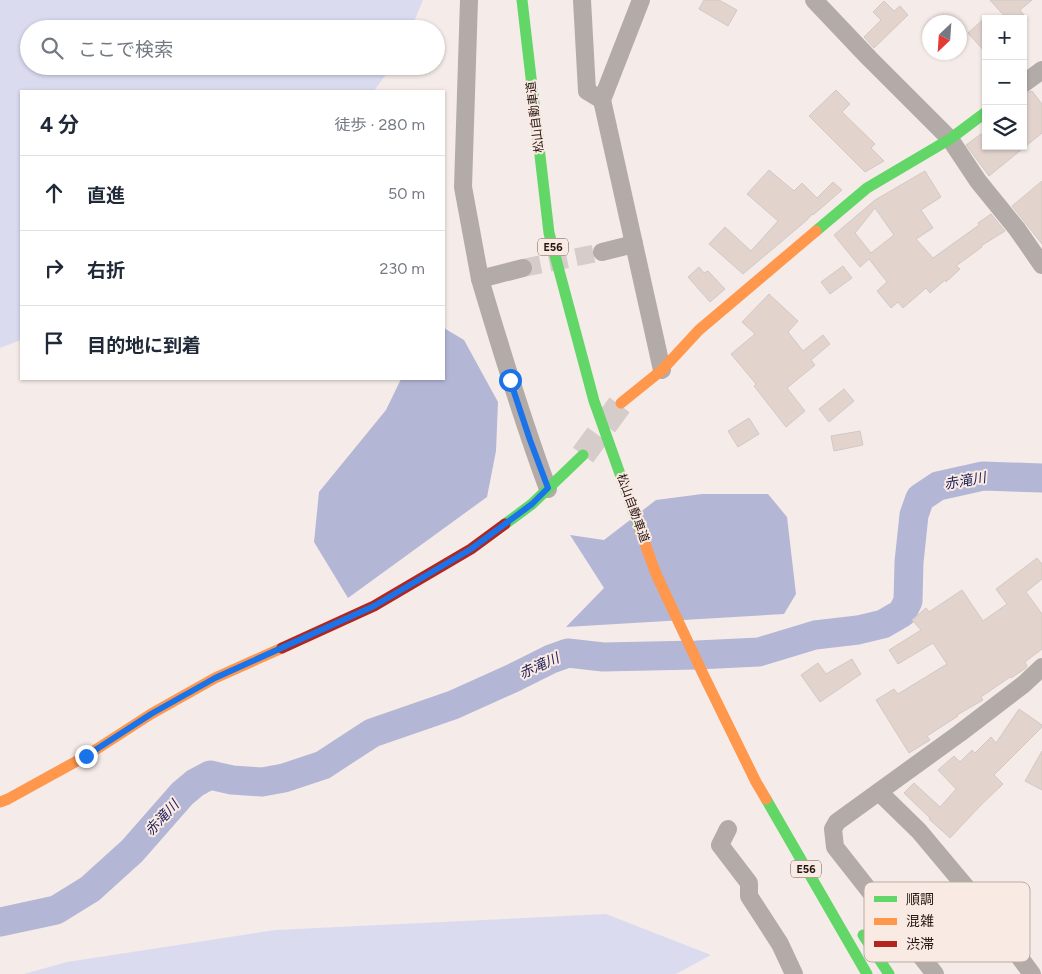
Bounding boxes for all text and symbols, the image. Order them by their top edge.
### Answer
north arrow [922,15,967,60]
map controls [982,15,1027,150]
button: + [982,15,1027,60]
search box [20,20,445,75]
icon: search [38,34,66,62]
text: ここで検索 [78,38,173,61]
button: − [982,60,1027,105]
street label: 松山自動車道 [524,80,546,154]
button: layers [982,105,1027,150]
text: 4 分 [40,112,79,137]
text: 徒歩 · 280 m [334,115,425,134]
icon: ahead [40,179,68,207]
text: 直進 [87,184,125,207]
text: 50 m [388,184,425,203]
road number: E56 [538,238,568,256]
icon: right [40,254,68,282]
text: 右折 [87,259,125,282]
text: 230 m [380,259,425,278]
icon: arrive [40,329,68,357]
text: 目的地に到着 [87,334,201,357]
route start [499,369,522,392]
water label: 赤滝川 [943,469,989,493]
street label: 松山自動車道 [614,472,652,544]
water label: 赤滝川 [516,649,563,682]
route end [75,745,98,768]
water label: 赤滝川 [141,795,184,839]
road number: E56 [791,861,821,878]
legend [864,882,1030,962]
text: 順調 [906,891,934,908]
text: 混雑 [906,913,934,930]
text: 渋滞 [906,936,934,953]

